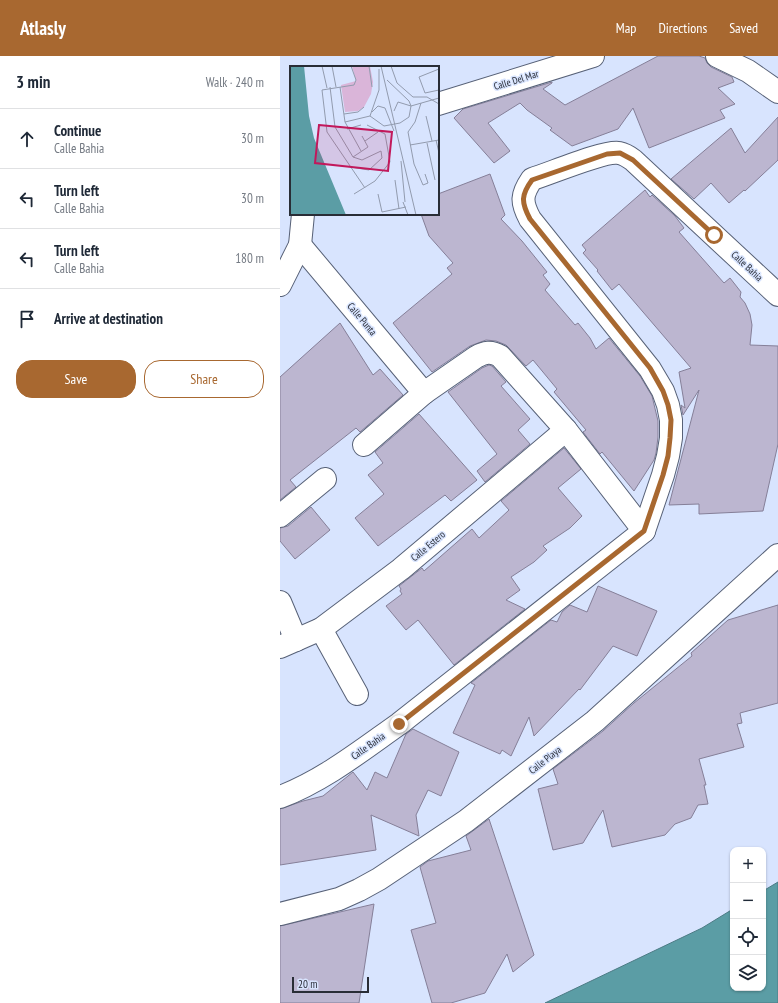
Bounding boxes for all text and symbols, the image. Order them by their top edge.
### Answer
text: Atlasly [20,16,66,40]
text: Map [616,19,636,37]
text: Directions [658,19,707,37]
text: Saved [729,19,758,37]
inset map [290,66,439,215]
street label: Calle Del Mar [492,67,540,93]
text: 3 min [16,71,50,93]
text: Walk · 240 m [206,74,264,91]
text: Continue [54,121,101,140]
icon: ahead [16,128,38,150]
text: 30 m [241,130,264,147]
text: Calle Bahia [54,140,104,157]
text: Turn left [54,181,99,200]
icon: left [16,188,38,210]
text: 30 m [241,190,264,207]
text: Calle Bahia [54,200,104,217]
route start [705,226,723,244]
text: Turn left [54,241,99,260]
icon: left [16,248,38,270]
street label: Calle Bahia [728,248,766,284]
text: 180 m [235,250,264,267]
text: Calle Bahia [54,260,104,277]
street label: Calle Punta [344,300,380,338]
icon: arrive [16,308,38,330]
text: Arrive at destination [54,309,163,328]
button: Save [16,360,136,398]
button: Share [144,360,264,398]
street label: Calle Estero [408,528,448,564]
route end [390,715,408,733]
street label: Calle Bahia [348,730,388,762]
street label: Calle Playa [526,743,564,777]
map controls [730,847,766,991]
button: + [730,847,766,883]
button: − [730,883,766,919]
button: locate [730,919,766,955]
button: layers [730,955,766,991]
scale bar [292,975,369,994]
text: 20 m [298,977,317,991]

